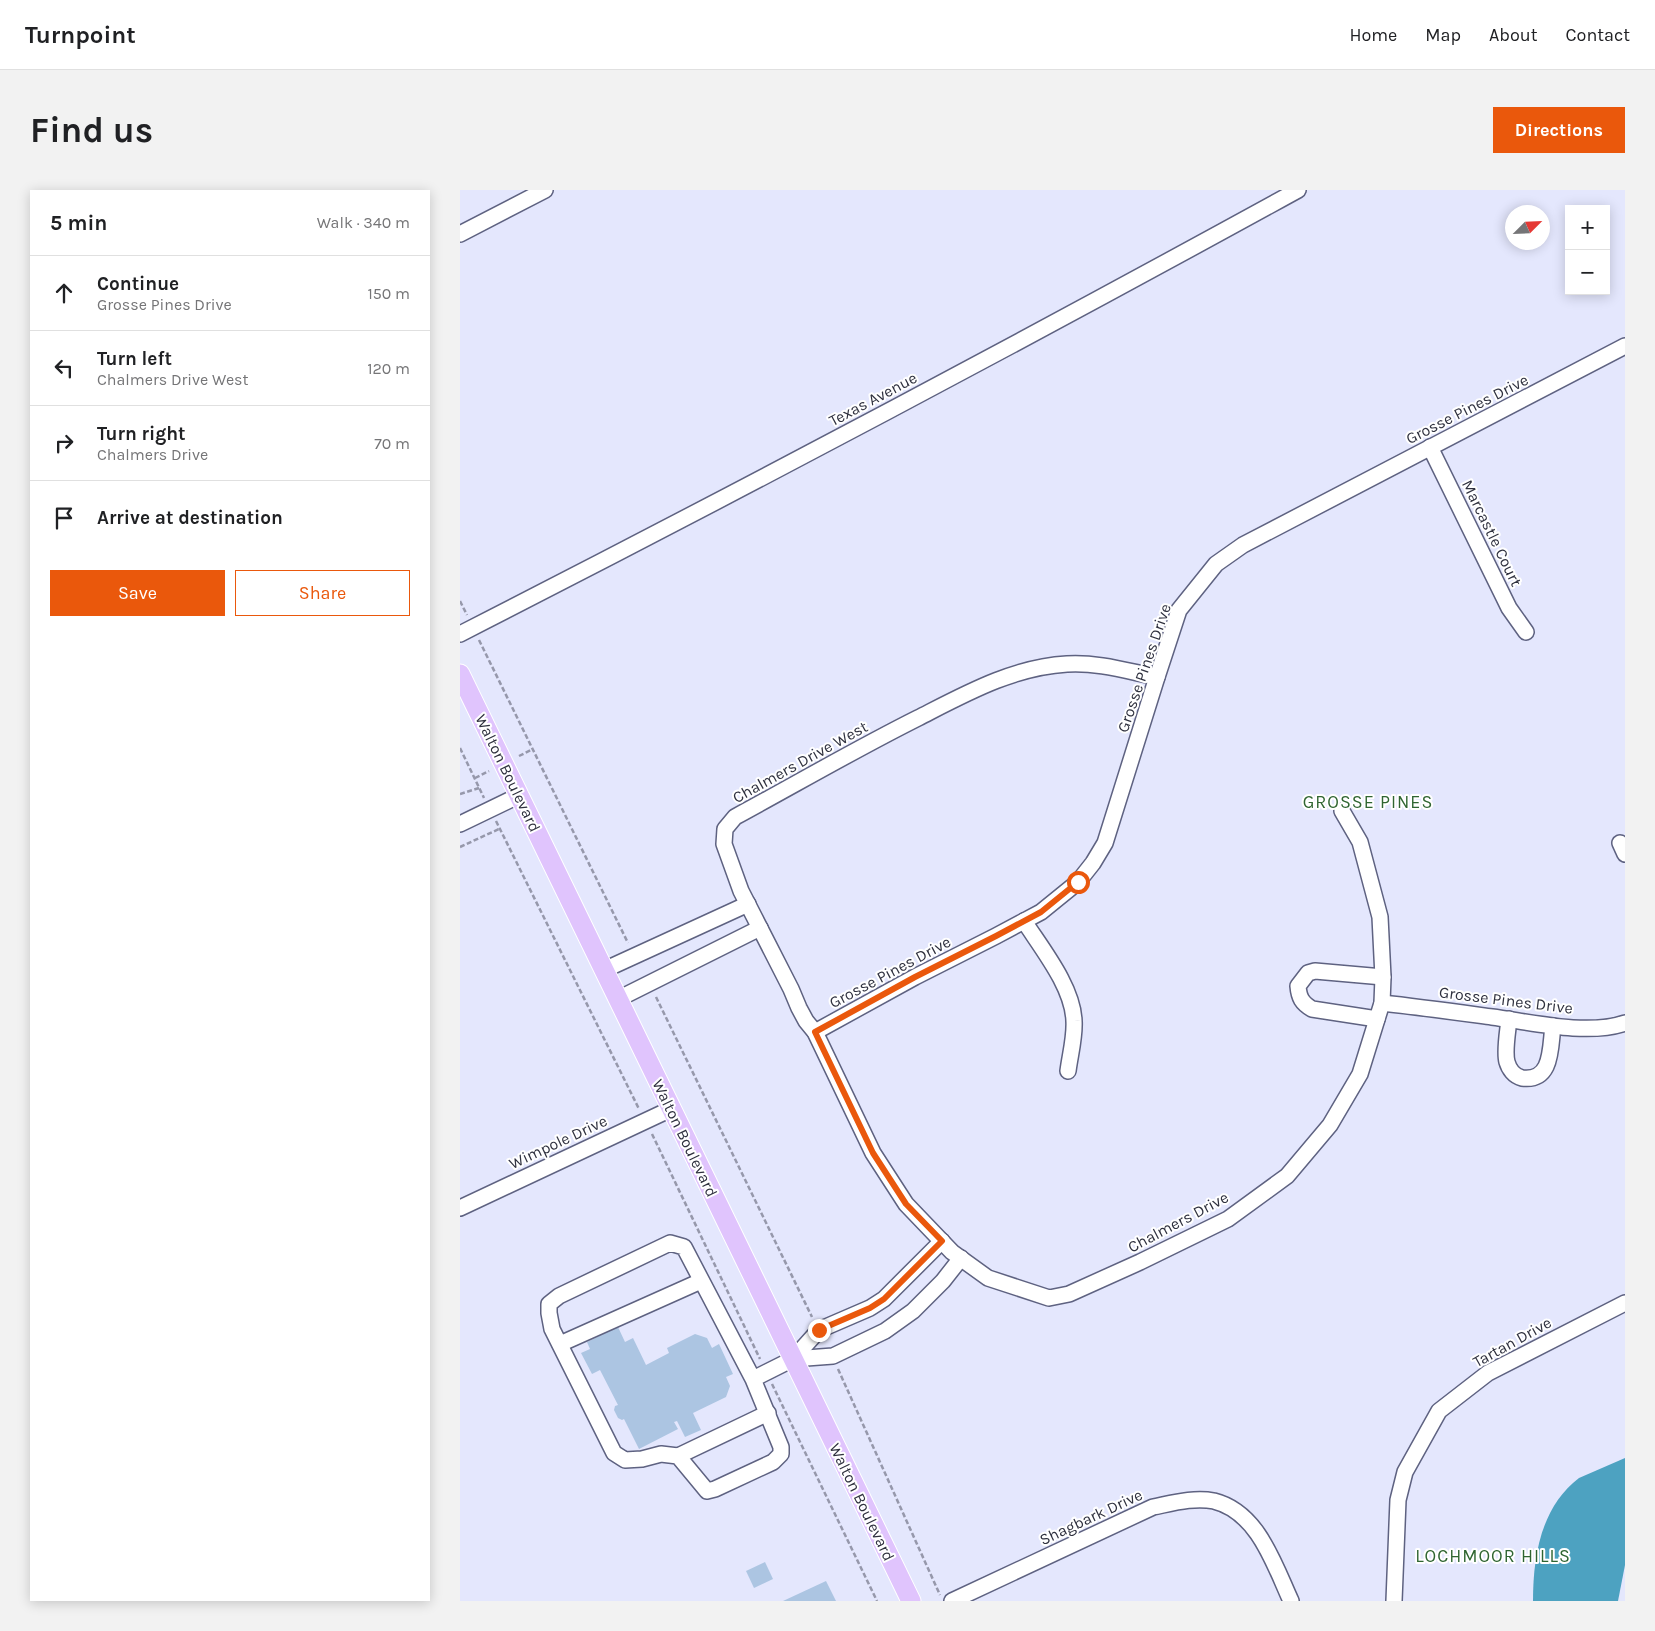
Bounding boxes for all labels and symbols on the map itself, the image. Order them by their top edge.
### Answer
north arrow [1505,205,1550,250]
street label: Texas Avenue [826,368,920,430]
street label: Grosse Pines Drive [1403,370,1531,448]
street label: Marcastle Court [1458,477,1526,589]
street label: Grosse Pines Drive [1113,601,1175,735]
street label: Walton Boulevard [471,711,545,835]
street label: Chalmers Drive West [729,717,871,807]
district label: GROSSE PINES [1303,791,1433,813]
route start [1067,871,1090,894]
street label: Grosse Pines Drive [826,932,954,1012]
street label: Grosse Pines Drive [1438,982,1574,1018]
street label: Walton Boulevard [648,1076,722,1200]
street label: Wimpole Drive [506,1111,610,1173]
street label: Chalmers Drive [1124,1187,1232,1257]
street label: Tartan Drive [1469,1313,1555,1371]
route end [808,1319,831,1342]
street label: Walton Boulevard [825,1440,899,1564]
street label: Shagbark Drive [1036,1485,1146,1549]
district label: LOCHMOOR HILLS [1415,1545,1571,1567]

